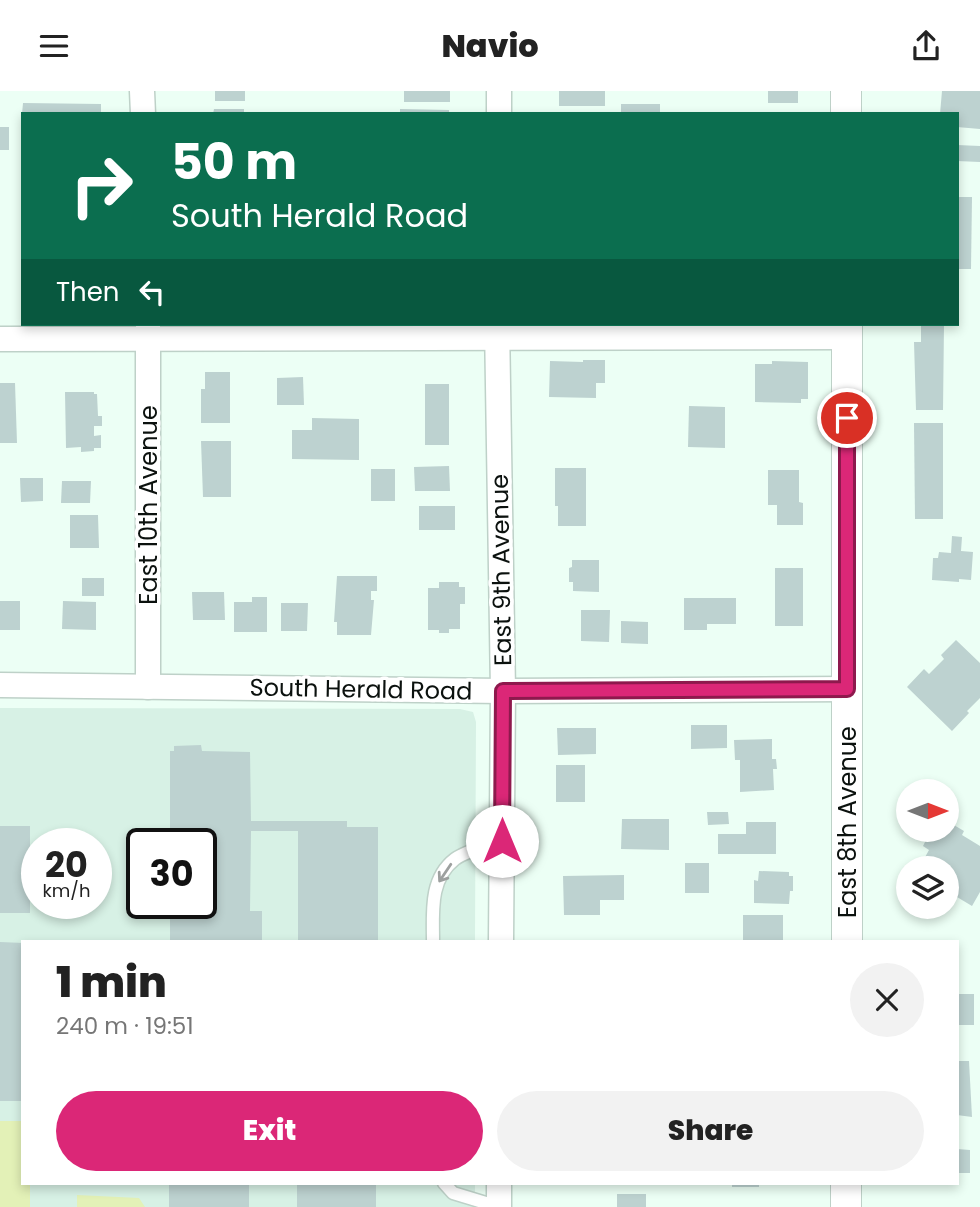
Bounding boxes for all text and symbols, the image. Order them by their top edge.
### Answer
text: Navio [441,23,539,68]
icon: menu [35,27,73,65]
icon: share [907,27,945,65]
text: 50 m [171,128,297,196]
icon: right [56,140,147,231]
text: South Herald Road [171,193,468,238]
icon: left [133,273,171,311]
text: Then [56,274,119,310]
pin [817,388,877,448]
icon: arrive [828,399,866,437]
street label: East 10th Avenue [132,405,165,605]
street label: East 9th Avenue [483,474,519,666]
street label: South Herald Road [249,671,473,707]
street label: East 8th Avenue [831,726,864,918]
north arrow [896,779,959,842]
map controls [896,779,959,919]
position arrow [465,804,539,878]
speed limit sign: 30 [126,828,217,919]
text: 20 [45,840,88,889]
button: layers [896,856,959,919]
one-way arrow [437,863,452,882]
text: km/h [43,878,90,903]
text: 1 min [56,953,167,1012]
button: close [850,963,924,1037]
text: 240 m · 19:51 [56,1010,194,1042]
button: Exit [56,1091,483,1171]
button: Share [497,1091,924,1171]

